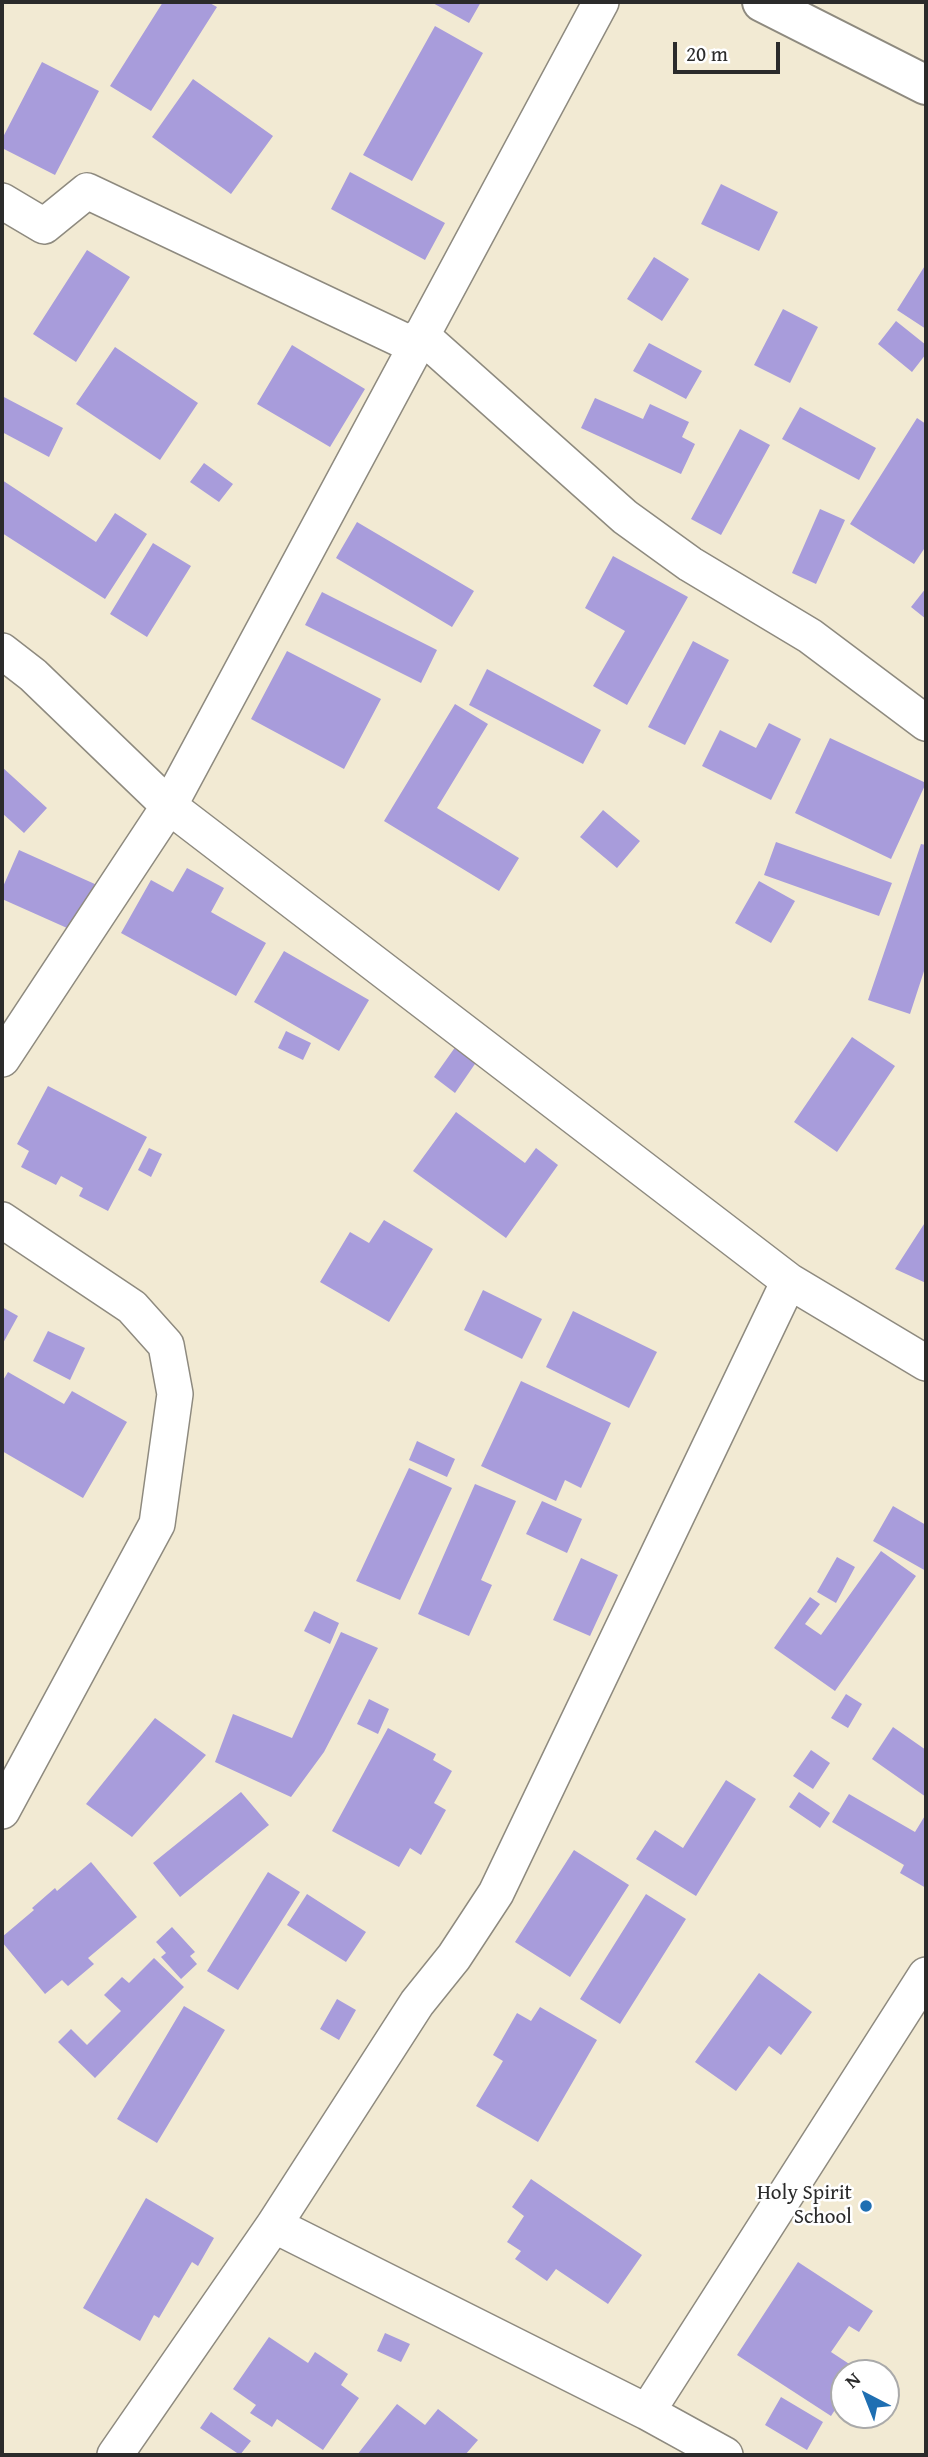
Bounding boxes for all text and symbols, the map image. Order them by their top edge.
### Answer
scale bar [676,28,783,72]
text: 20 m [686,38,728,69]
place label: Holy Spirit School [757,2181,852,2231]
marker: Holy Spirit School [858,2198,874,2214]
north arrow [830,2359,900,2429]
text: N [838,2365,866,2395]

